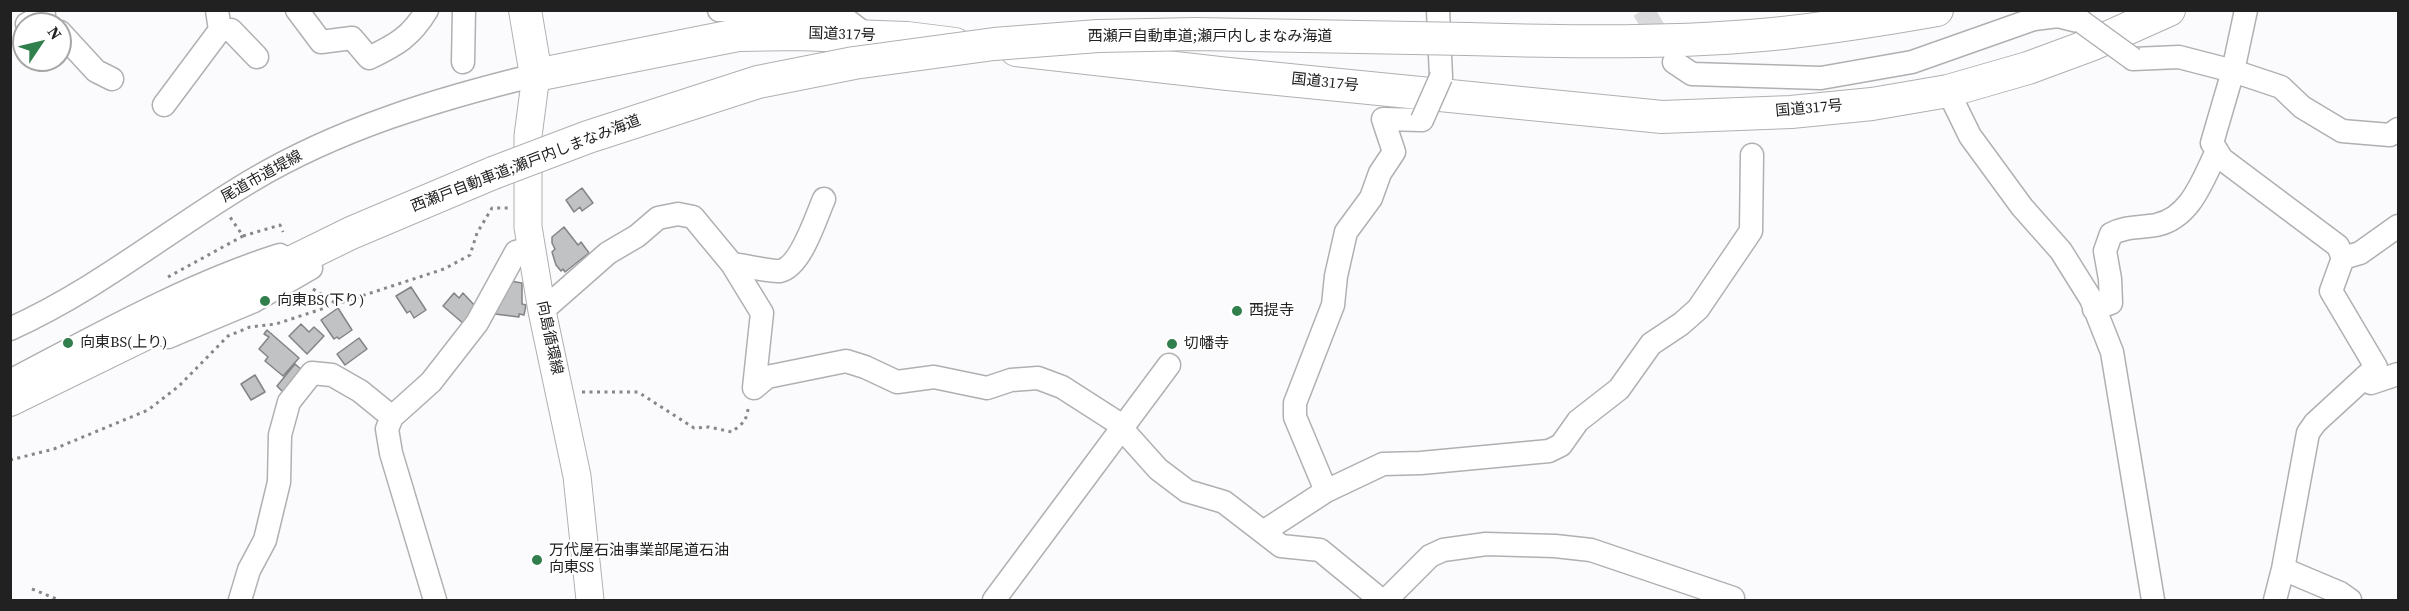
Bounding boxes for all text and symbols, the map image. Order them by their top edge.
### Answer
north arrow [12,12,72,72]
text: N [43,22,67,44]
street label: 国道317号 [808,25,876,45]
street label: 西瀬戸自動車道;瀬戸内しまなみ海道 [1088,28,1332,46]
street label: 国道317号 [1290,71,1360,95]
street label: 国道317号 [1775,97,1843,121]
street label: 西瀬戸自動車道;瀬戸内しまなみ海道 [409,112,643,216]
street label: 尾道市道堤線 [218,147,306,207]
place label: 向東BS(下り) [277,292,364,310]
marker: 向東BS(下り) [258,294,272,308]
street label: 向島循環線 [532,299,566,377]
place label: 西提寺 [1249,302,1294,320]
marker: 西提寺 [1230,304,1244,318]
place label: 向東BS(上り) [80,334,167,352]
place label: 切幡寺 [1184,335,1229,353]
marker: 向東BS(上り) [61,336,75,350]
marker: 切幡寺 [1165,337,1179,351]
place label: 万代屋石油事業部尾道石油 向東SS [549,542,729,577]
marker: 万代屋石油事業部尾道石油 向東SS [530,553,544,567]

